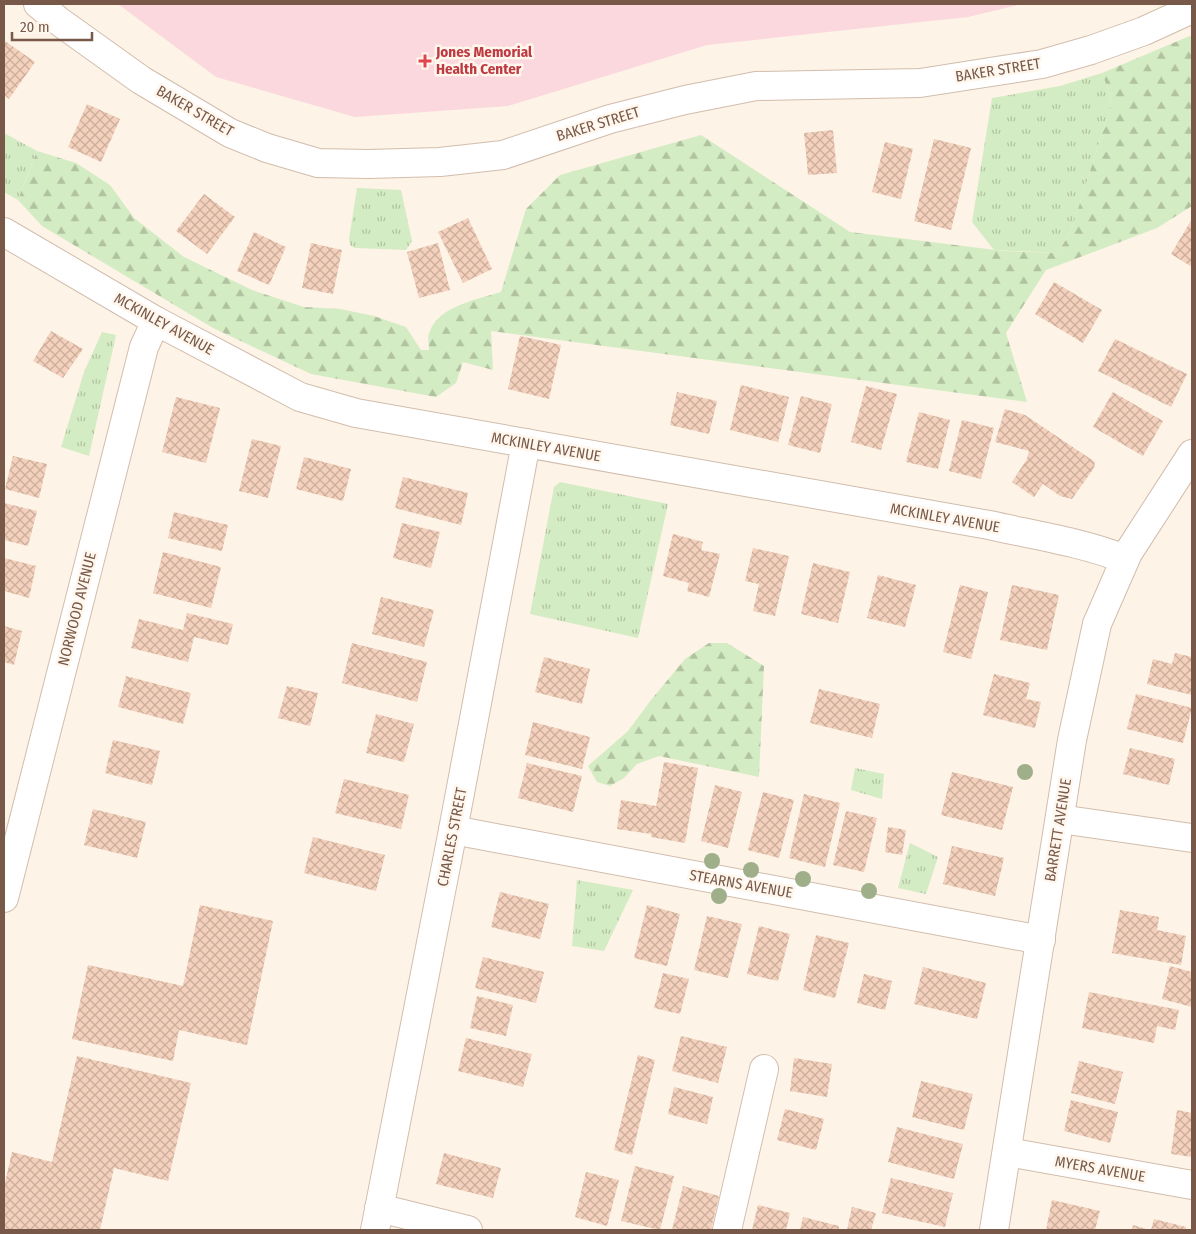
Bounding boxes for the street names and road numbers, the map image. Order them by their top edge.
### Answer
street label: BAKER STREET [954,54,1042,86]
street label: BAKER STREET [153,82,237,140]
street label: BAKER STREET [554,103,642,145]
street label: MCKINLEY AVENUE [111,289,217,359]
street label: MCKINLEY AVENUE [490,428,602,466]
street label: MCKINLEY AVENUE [889,499,1001,537]
street label: NORWOOD AVENUE [54,550,100,668]
street label: BARRETT AVENUE [1041,777,1075,883]
street label: CHARLES STREET [434,786,470,888]
street label: STEARNS AVENUE [688,866,794,902]
street label: MYERS AVENUE [1053,1152,1147,1186]

